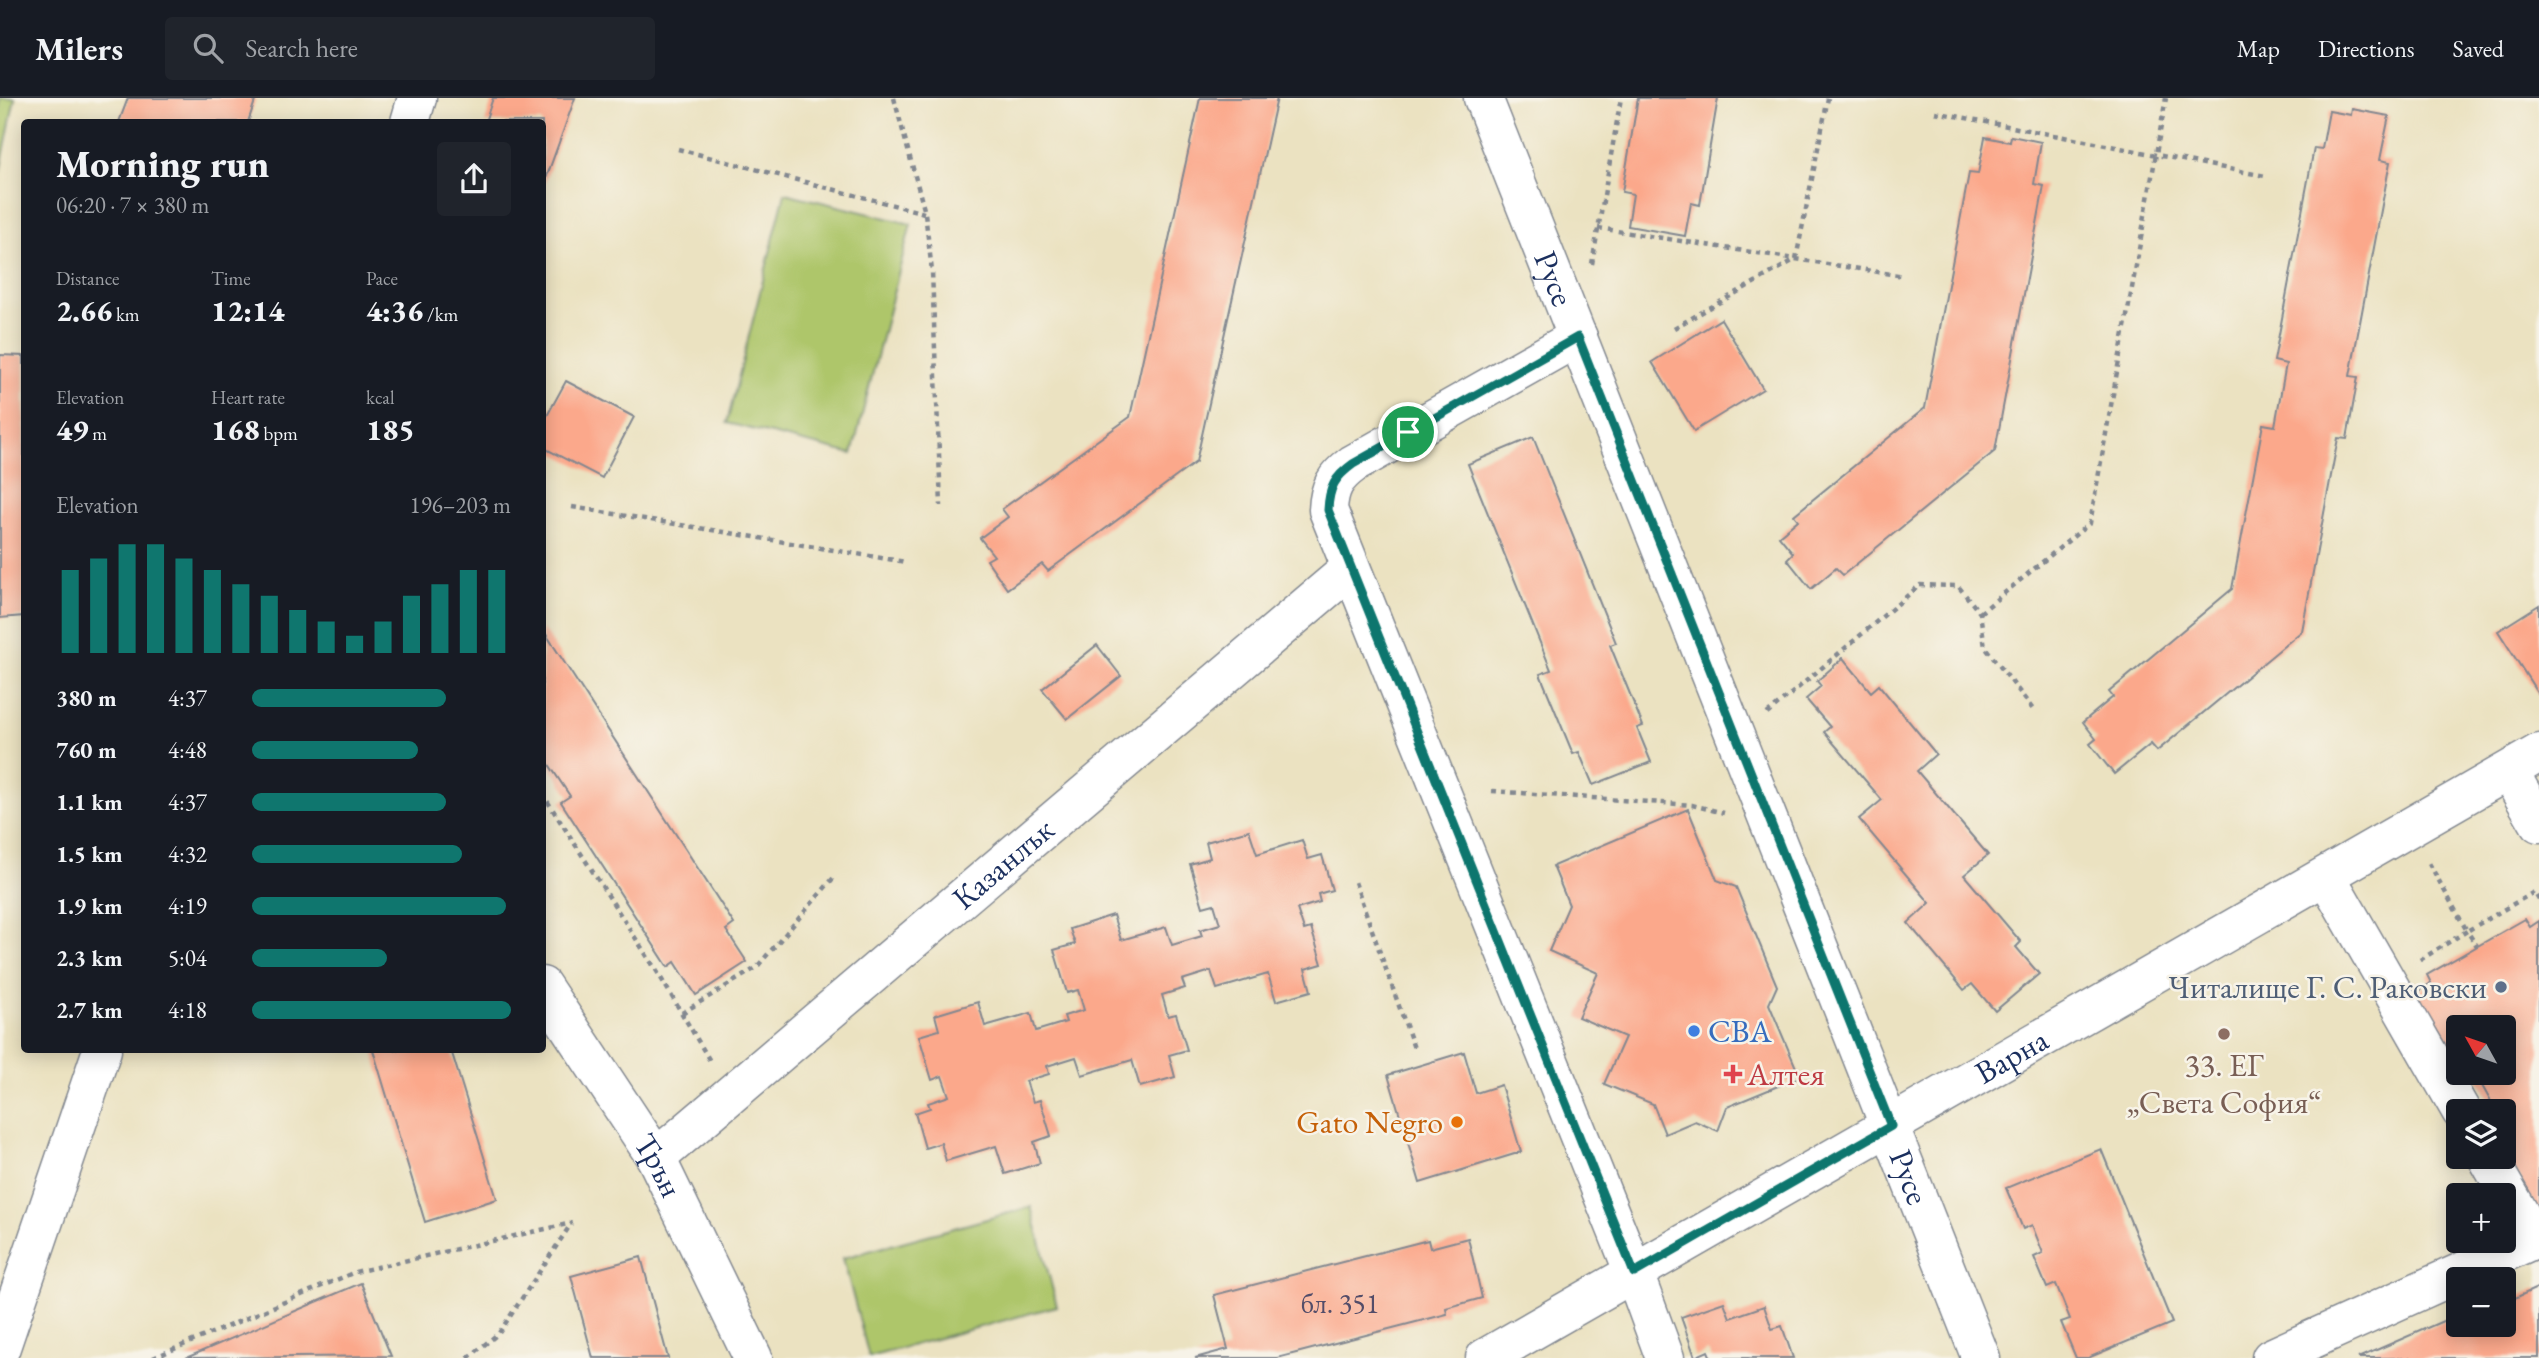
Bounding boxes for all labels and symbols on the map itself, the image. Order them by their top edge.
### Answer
street label: Русе [1525,245,1584,312]
pin [1378,402,1438,462]
street label: Казанлък [943,808,1063,919]
place label: Читалище Г. С. Раковски [2168,966,2487,1008]
marker: Читалище Г. С. Раковски [2493,979,2509,995]
place label: CBA [1708,1010,1773,1052]
north arrow [2446,1015,2516,1085]
street label: Варна [1967,1018,2056,1093]
marker: CBA [1686,1023,1702,1039]
marker: 33. ЕГ „Света София“ [2216,1026,2232,1042]
place label: 33. ЕГ „Света София“ [2126,1044,2322,1123]
place label: Алтея [1746,1053,1824,1095]
marker: Алтея [1725,1066,1741,1082]
place label: Gato Negro [1296,1101,1443,1143]
marker: Gato Negro [1449,1114,1465,1130]
street label: Трън [624,1125,693,1204]
street label: Русе [1880,1143,1939,1210]
house number: бл. 351 [1301,1285,1379,1321]

